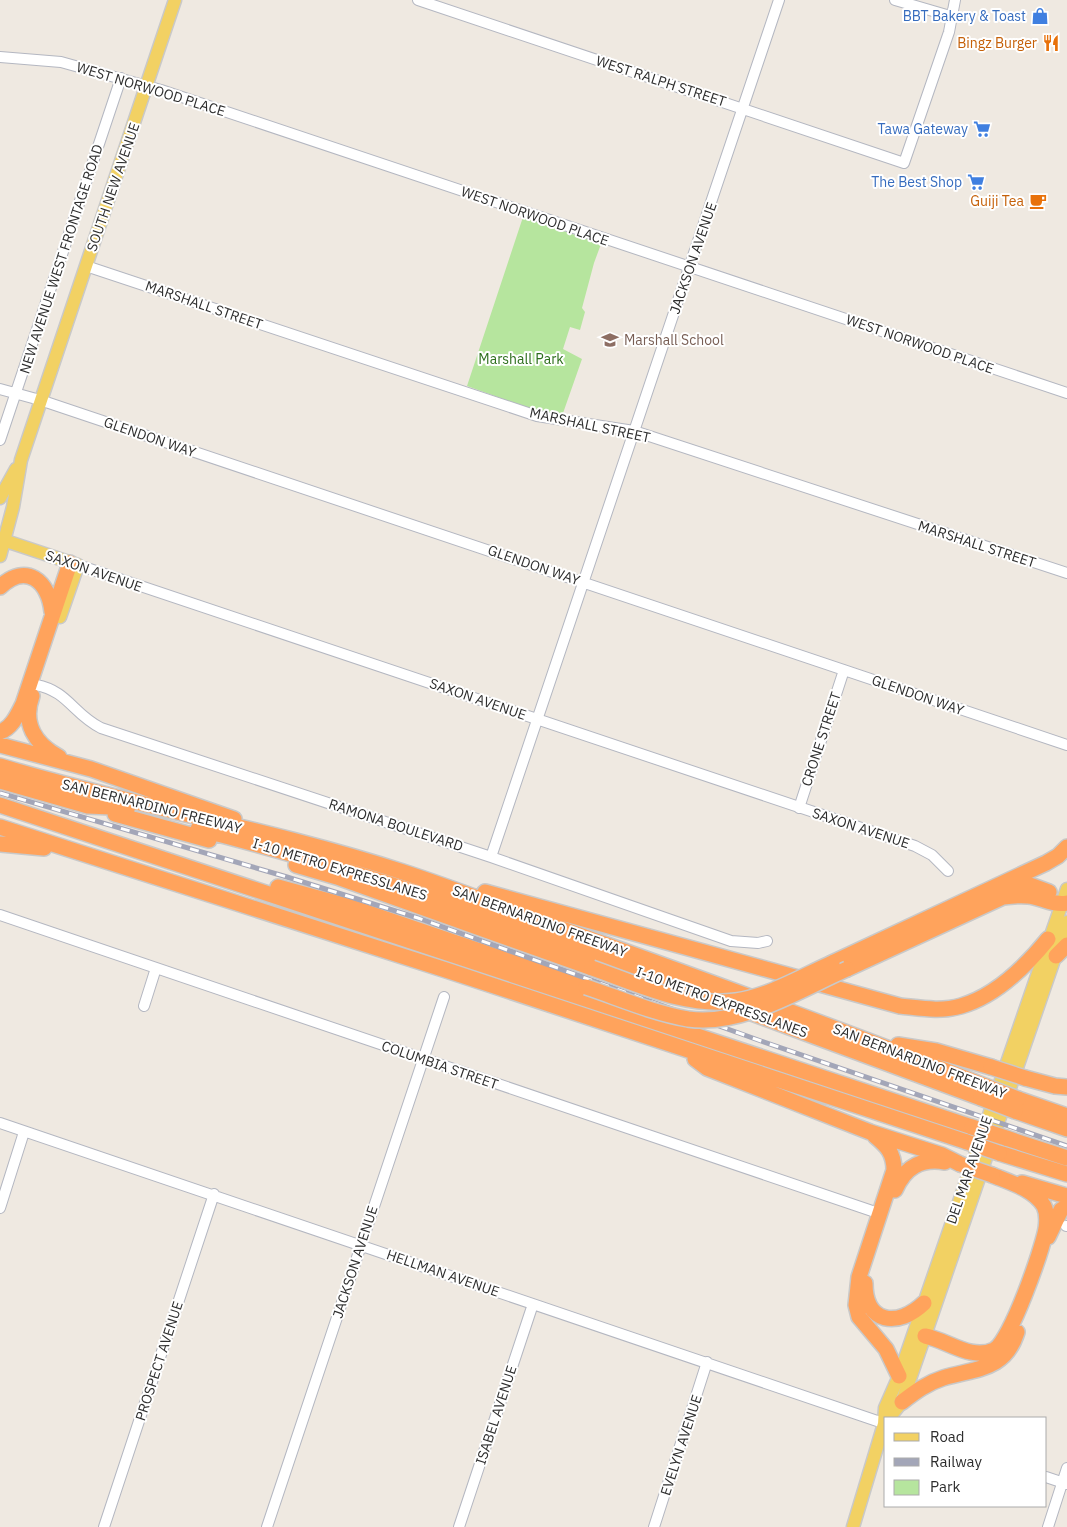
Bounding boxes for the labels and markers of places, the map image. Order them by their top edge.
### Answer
shop icon: BBT Bakery & Toast [1030,6,1050,26]
place label: BBT Bakery & Toast [903,7,1026,25]
restaurant icon: Bingz Burger [1041,33,1061,53]
place label: Bingz Burger [957,34,1037,52]
supermarket icon: Tawa Gateway [972,119,992,139]
place label: Tawa Gateway [877,120,968,138]
supermarket icon: The Best Shop [966,172,986,192]
place label: The Best Shop [871,173,962,191]
cafe icon: Guiji Tea [1028,191,1048,211]
place label: Guiji Tea [970,192,1025,210]
school or university icon: Marshall School [600,330,620,350]
place label: Marshall School [624,331,724,349]

